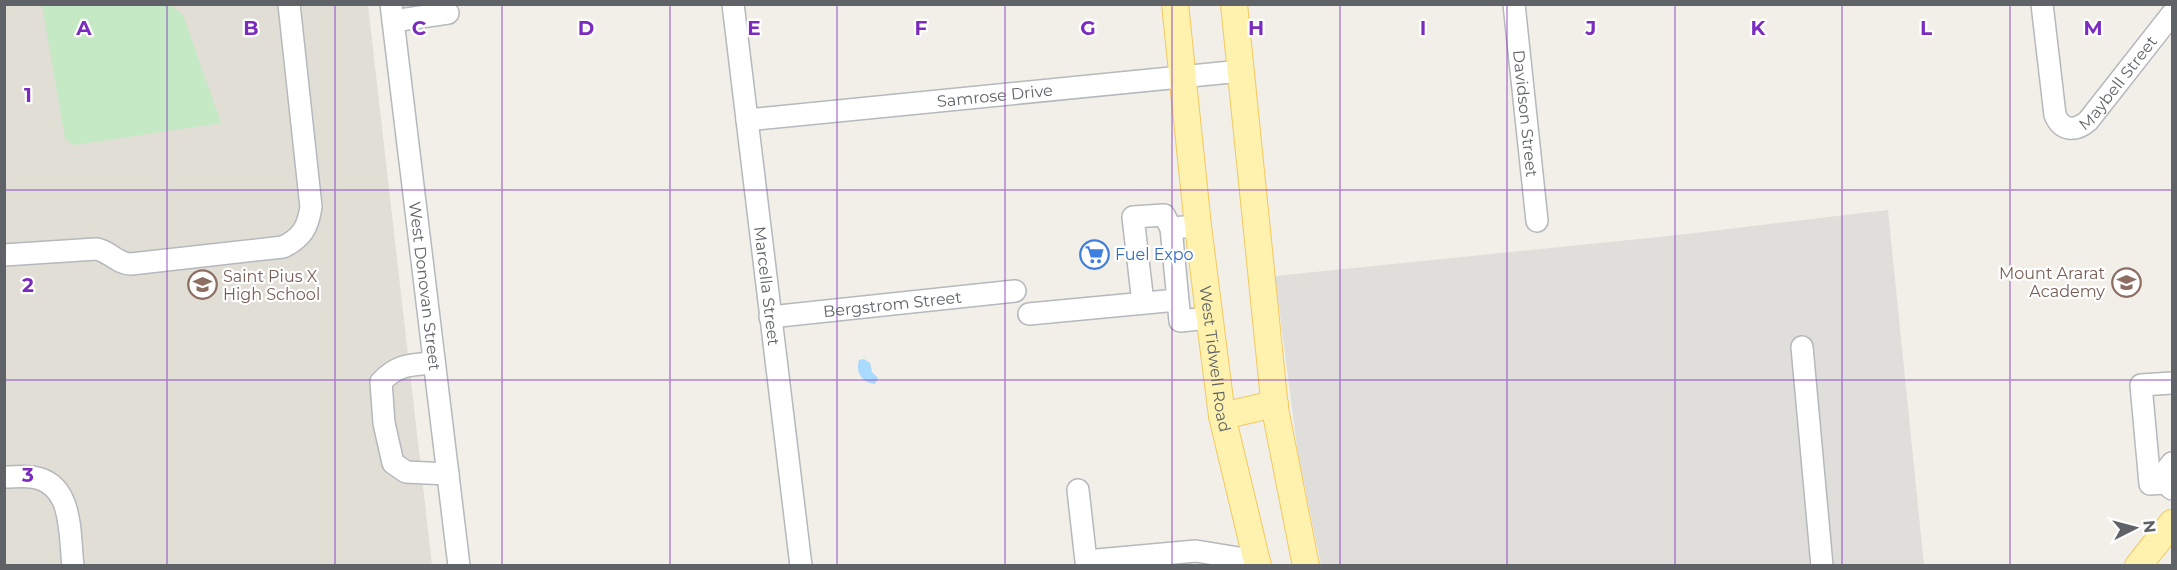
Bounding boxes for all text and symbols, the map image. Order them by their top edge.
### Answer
text: A [75,16,92,40]
text: B [243,16,259,40]
text: C [412,16,427,40]
text: D [578,16,594,40]
text: E [747,16,761,40]
text: F [915,16,928,40]
text: G [1080,16,1096,40]
text: H [1248,16,1264,40]
text: I [1420,16,1426,40]
text: J [1585,16,1596,40]
text: K [1751,16,1767,40]
text: L [1920,16,1932,40]
text: M [2083,16,2103,40]
street label: Maybell Street [2075,32,2162,134]
street label: Davidson Street [1509,49,1541,178]
street label: Samrose Drive [936,81,1054,111]
text: 1 [24,83,32,107]
street label: West Donovan Street [405,200,444,372]
street label: Marcella Street [750,225,783,347]
supermarket icon: Fuel Expo [1078,238,1110,270]
place label: Fuel Expo [1115,245,1194,264]
place label: Mount Ararat Academy [1999,264,2105,301]
school or university icon: Mount Ararat Academy [2110,266,2142,298]
place label: Saint Pius X High School [223,267,320,304]
school or university icon: Saint Pius X High School [186,269,218,301]
text: 2 [22,273,34,297]
street label: West Tidwell Road [1196,284,1235,434]
street label: Bergstrom Street [822,288,963,321]
text: 3 [21,463,34,487]
north arrow [2105,498,2165,558]
text: N [2139,519,2160,534]

